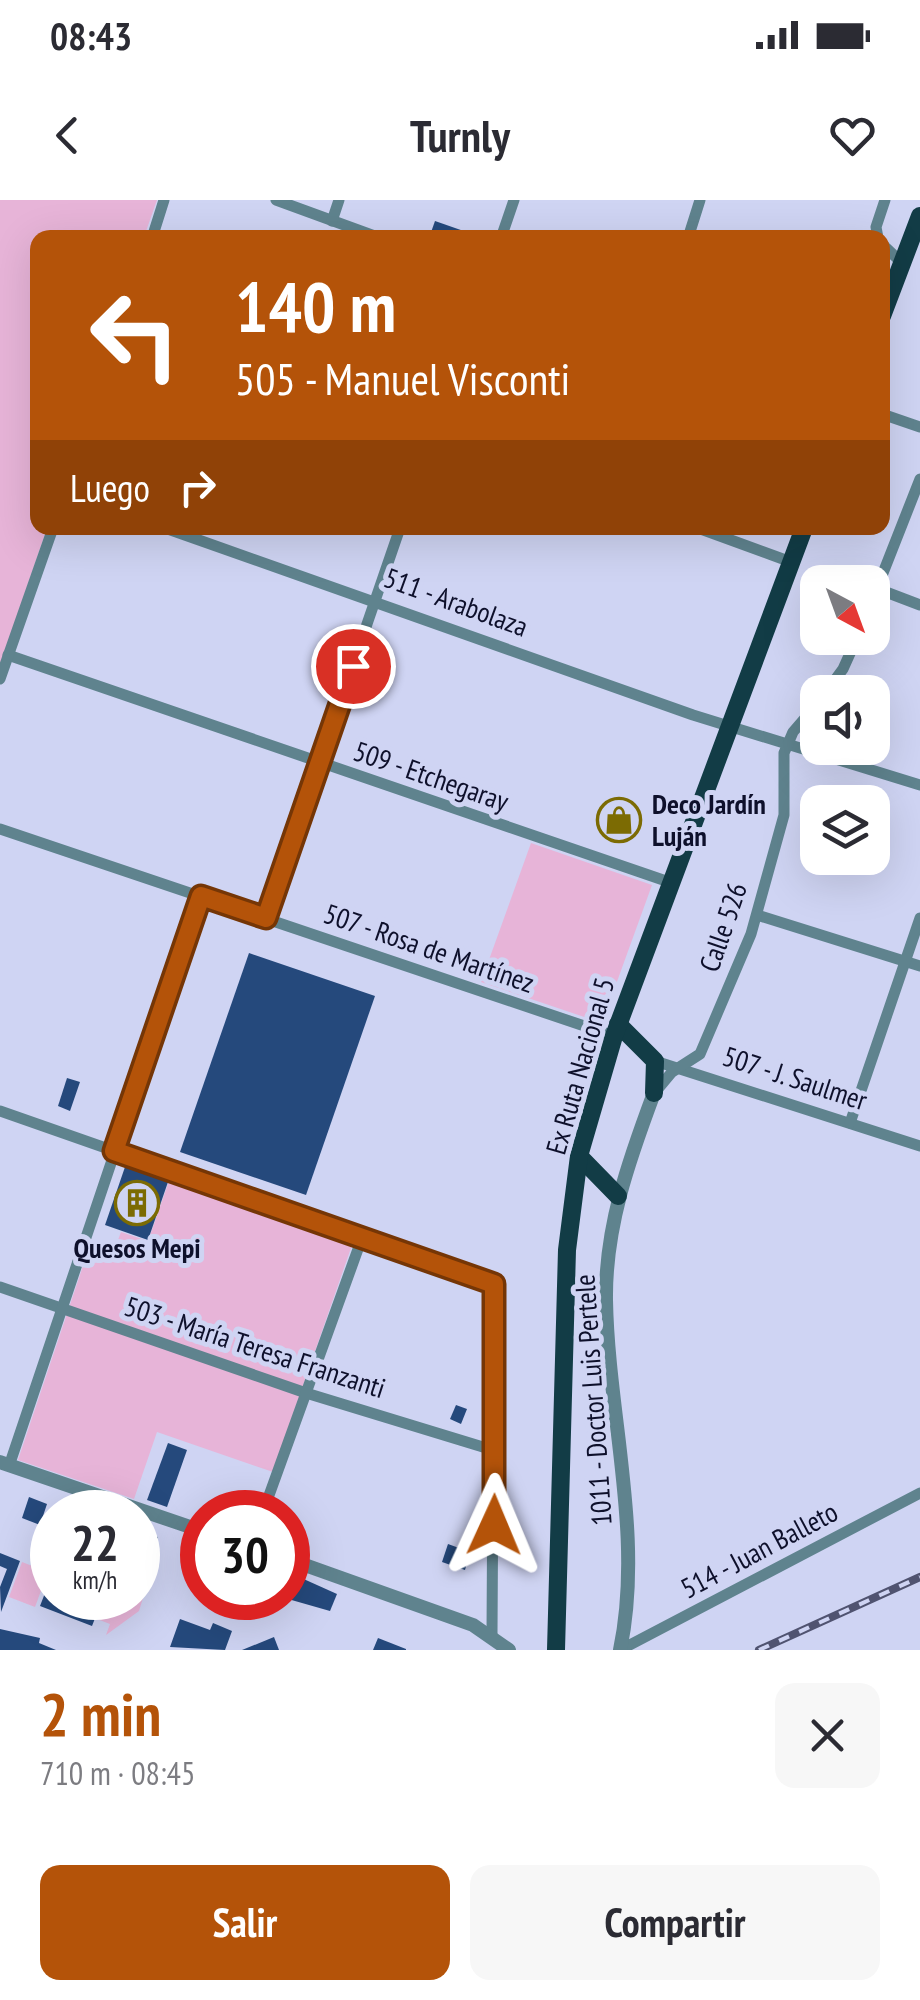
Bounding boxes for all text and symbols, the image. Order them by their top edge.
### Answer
text: 08:43 [50,11,132,60]
text: Turnly [410,106,510,164]
icon: back [40,108,95,163]
icon: heart [825,108,880,163]
text: 140 m [235,261,396,351]
icon: left [70,270,200,400]
text: 505 - Manuel Visconti [235,349,570,407]
icon: right [170,460,225,515]
text: Luego [70,463,150,512]
street label: 511 - Arabolaza [379,558,533,645]
north arrow [800,565,890,655]
map controls [800,565,890,875]
pin [311,624,396,709]
icon: arrive [326,639,381,694]
button: sound [800,675,890,765]
street label: 509 - Etchegaray [349,732,514,819]
place label: Deco Jardín Luján [652,785,766,854]
button: layers [800,785,890,875]
shop icon: Deco Jardín Luján [596,797,642,843]
street label: Calle 526 [690,877,755,976]
street label: 507 - Rosa de Martínez [319,894,539,1001]
street label: Ex Ruta Nacional 5 [537,973,622,1159]
street label: 507 - J. Saulmer [718,1037,872,1118]
building icon: Quesos Mepi [114,1180,160,1226]
place label: Quesos Mepi [73,1229,201,1266]
street label: 1011 - Doctor Luis Pertele [565,1273,620,1527]
street label: 503 - María Teresa Franzanti [120,1287,390,1406]
position arrow [442,1473,546,1577]
speed limit sign: 30 [180,1490,310,1620]
street label: 514 - Juan Balleto [674,1493,844,1606]
text: 22 [71,1510,119,1575]
text: km/h [73,1564,117,1596]
text: 2 min [40,1675,161,1753]
button: close [775,1683,880,1788]
text: 710 m · 08:45 [40,1752,195,1794]
button: Salir [40,1865,450,1980]
button: Compartir [470,1865,880,1980]

